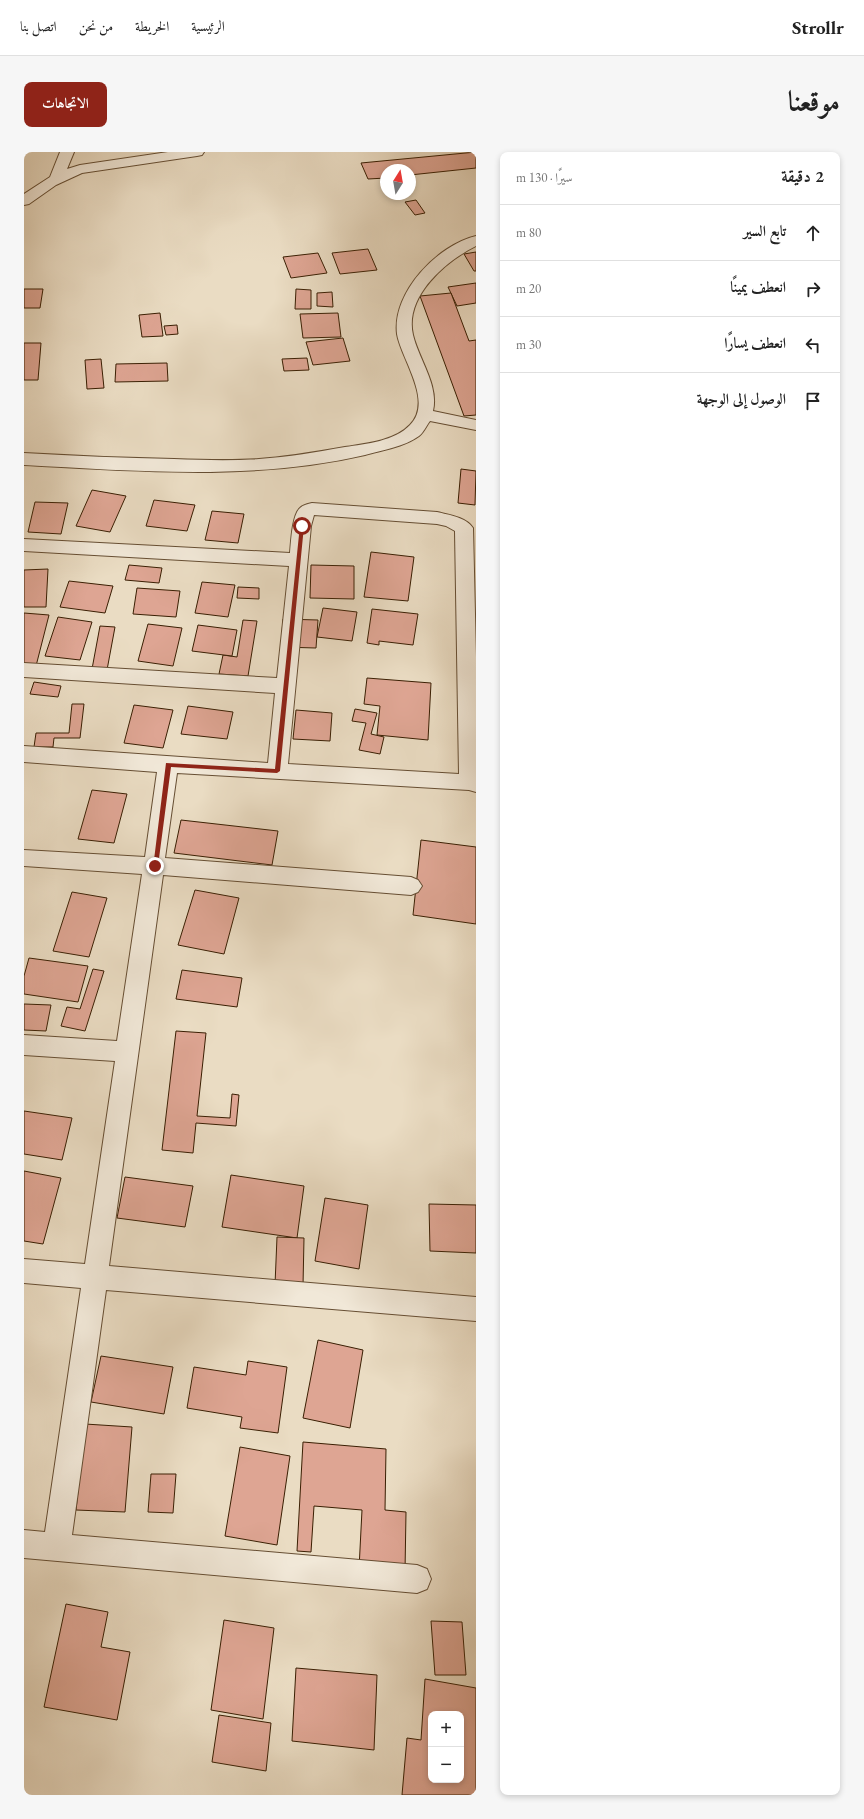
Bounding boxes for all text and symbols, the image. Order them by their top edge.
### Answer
text: Strollr [792,15,844,40]
text: اتصل بنا [20,17,57,35]
text: من نحن [79,17,113,35]
text: الخريطة [135,17,169,35]
text: الرئيسية [191,17,225,35]
button: الاتجاهات [24,82,107,127]
text: موقعنا [788,83,840,119]
north arrow [380,164,416,200]
text: 2 دقيقة [781,165,824,187]
text: سيرًا · 130 m [516,169,573,186]
text: تابع السير [743,221,786,240]
icon: ahead [802,222,824,244]
text: 80 m [516,224,541,241]
text: انعطف يمينًا [730,277,786,296]
icon: right [802,278,824,300]
text: 20 m [516,280,541,297]
text: انعطف يسارًا [724,333,786,352]
icon: left [802,334,824,356]
text: 30 m [516,336,541,353]
text: الوصول إلى الوجهة [697,389,786,408]
icon: arrive [802,390,824,412]
route start [293,517,311,535]
route end [146,857,164,875]
map controls [428,1711,464,1783]
button: + [428,1711,464,1747]
button: − [428,1747,464,1783]

